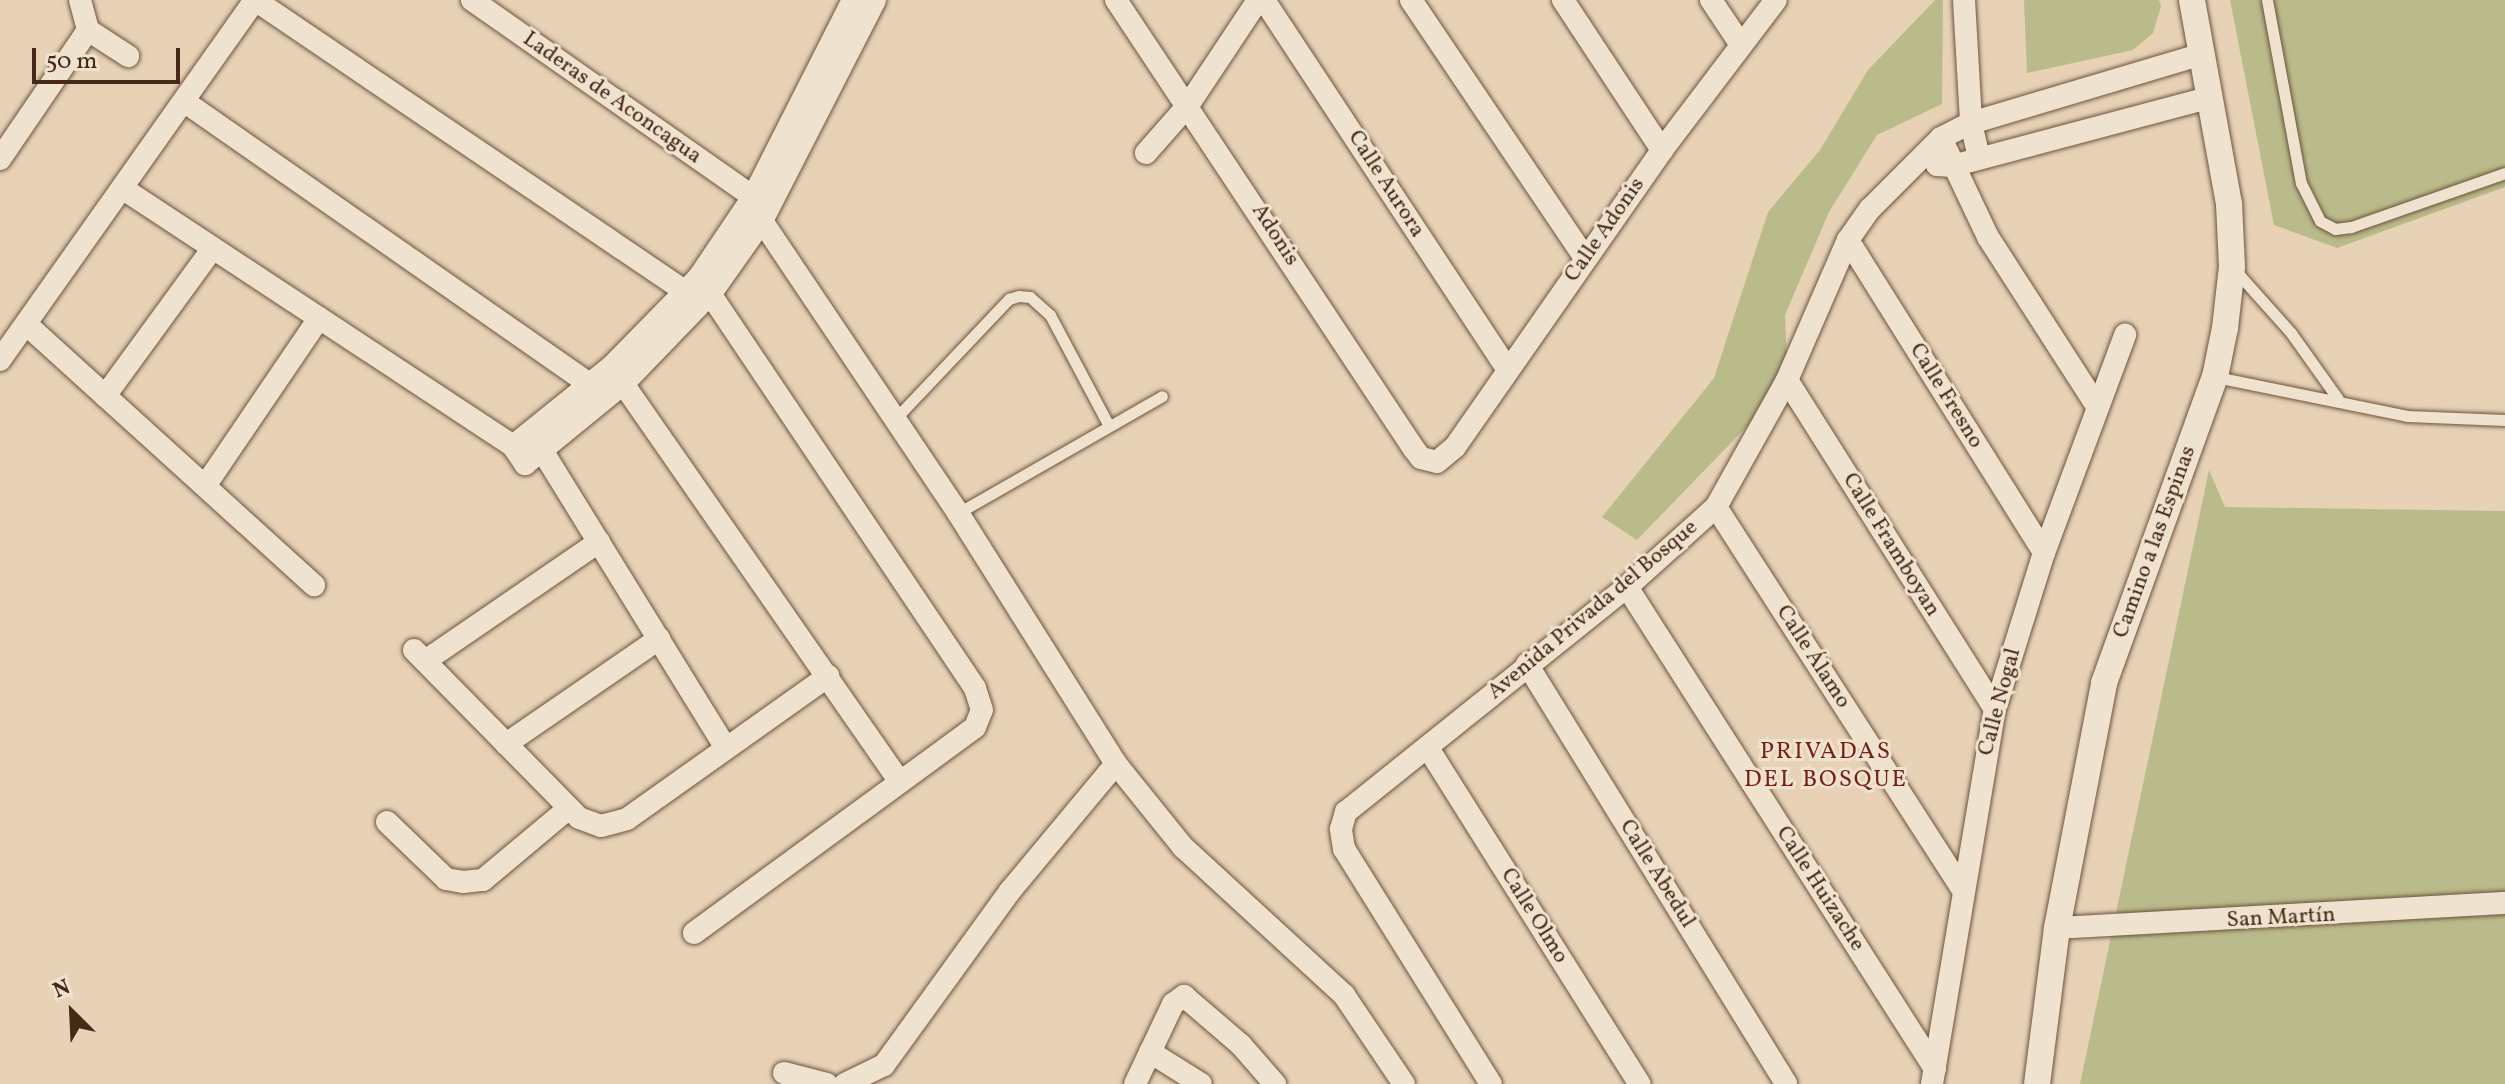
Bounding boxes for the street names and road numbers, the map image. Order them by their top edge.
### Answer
street label: Laderas de Aconcagua [517,26,707,170]
street label: Calle Aurora [1342,126,1430,242]
street label: Calle Adonis [1559,173,1651,287]
street label: Adonis [1245,199,1305,271]
street label: Calle Fresno [1903,339,1989,453]
street label: Camino a las Espinas [2108,442,2202,642]
street label: Calle Framboyan [1836,468,1946,622]
street label: Avenida Privada del Bosque [1483,514,1703,706]
street label: Calle Álamo [1770,601,1856,713]
street label: Calle Nogal [1973,645,2027,759]
street label: Calle Abedul [1613,815,1701,933]
street label: Calle Huizache [1770,822,1870,956]
street label: Calle Olmo [1494,864,1574,968]
street label: San Martín [2226,902,2336,934]

